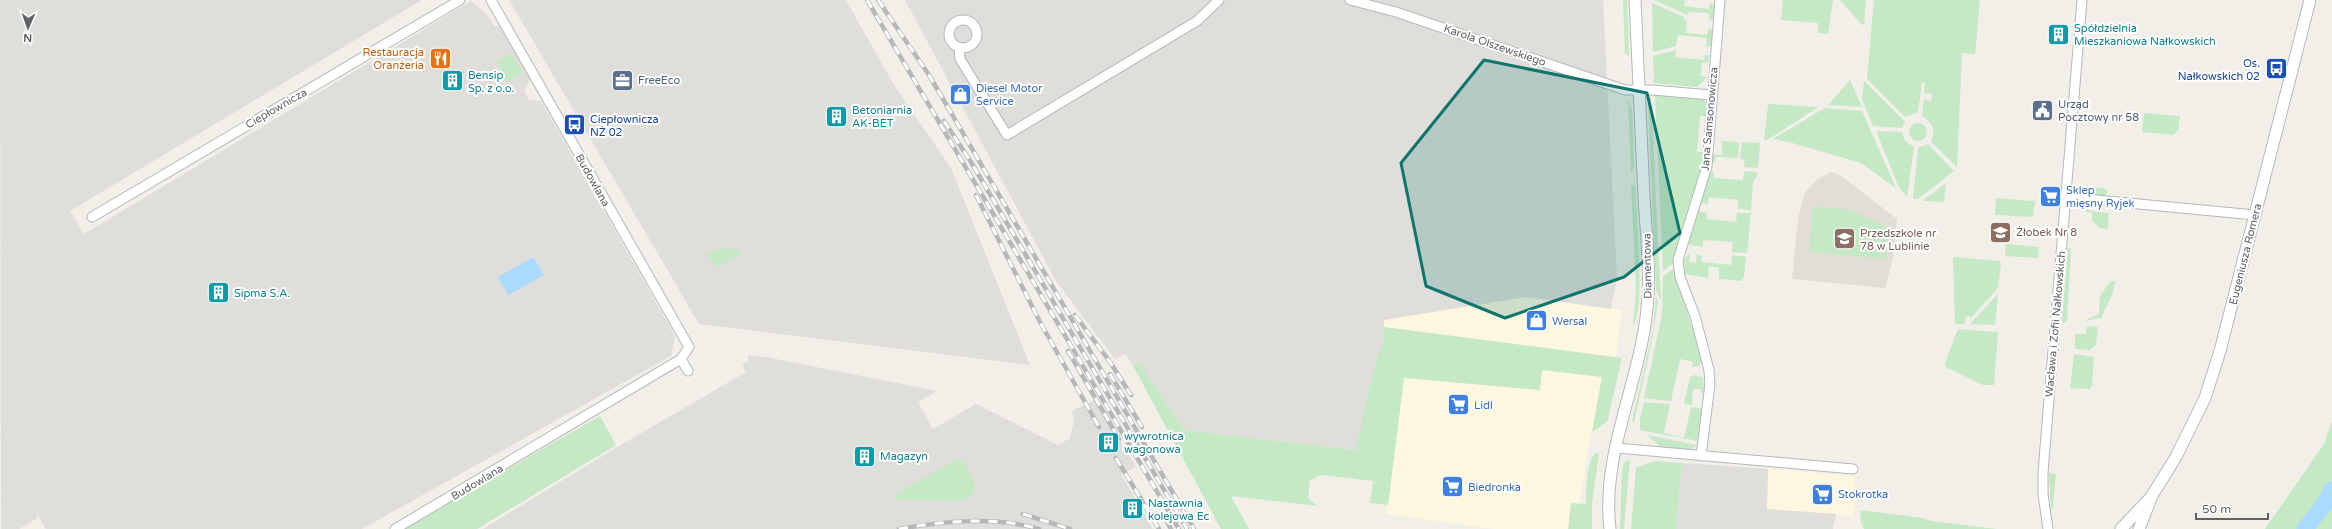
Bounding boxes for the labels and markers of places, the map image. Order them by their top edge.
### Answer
building icon: Spółdzielnia Mieszkaniowa Nałkowskich [2045,21,2071,47]
place label: Spółdzielnia Mieszkaniowa Nałkowskich [2074,22,2216,48]
restaurant icon: Restauracja Oranżeria [427,45,453,71]
place label: Restauracja Oranżeria [362,46,424,72]
bus stop icon: Os. Nałkowskich 02 [2263,56,2289,82]
place label: Os. Nałkowskich 02 [2178,57,2260,83]
office icon: FreeEco [610,67,636,93]
building icon: Bensip Sp. z o.o. [439,68,465,94]
place label: Bensip Sp. z o.o. [468,69,514,95]
place label: FreeEco [638,74,680,87]
shop icon: Diesel Motor Service [948,81,974,107]
place label: Diesel Motor Service [976,82,1043,108]
public building icon: Urząd Pocztowy nr 58 [2030,97,2056,123]
place label: Urząd Pocztowy nr 58 [2058,98,2139,124]
building icon: Betoniarnia AK-BET [823,103,849,129]
place label: Betoniarnia AK-BET [852,104,912,130]
bus stop icon: Ciepłownicza NŻ 02 [562,112,588,138]
place label: Ciepłownicza NŻ 02 [590,113,659,139]
supermarket icon: Sklep mięsny Ryjek [2037,183,2063,209]
place label: Sklep mięsny Ryjek [2066,184,2134,210]
school or university icon: Żłobek Nr 8 [1988,219,2014,245]
school or university icon: Przedszkole nr 78 w Lublinie [1832,226,1858,252]
place label: Żłobek Nr 8 [2016,226,2077,239]
place label: Przedszkole nr 78 w Lublinie [1860,227,1937,253]
building icon: Sipma S.A. [205,280,231,306]
place label: Sipma S.A. [234,287,290,300]
shop icon: Wersal [1524,308,1550,334]
place label: Wersal [1552,315,1587,328]
supermarket icon: Lidl [1445,392,1471,418]
place label: Lidl [1474,399,1493,412]
building icon: wywrotnica wagonowa [1095,429,1121,455]
place label: wywrotnica wagonowa [1124,430,1184,456]
building icon: Magazyn [851,443,877,469]
place label: Magazyn [880,450,928,463]
supermarket icon: Biedronka [1440,474,1466,500]
place label: Biedronka [1468,481,1521,494]
supermarket icon: Stokrotka [1810,481,1836,507]
place label: Stokrotka [1838,488,1888,501]
building icon: Nastawnia kolejowa Ec [1120,496,1146,522]
place label: Nastawnia kolejowa Ec [1148,497,1210,523]

